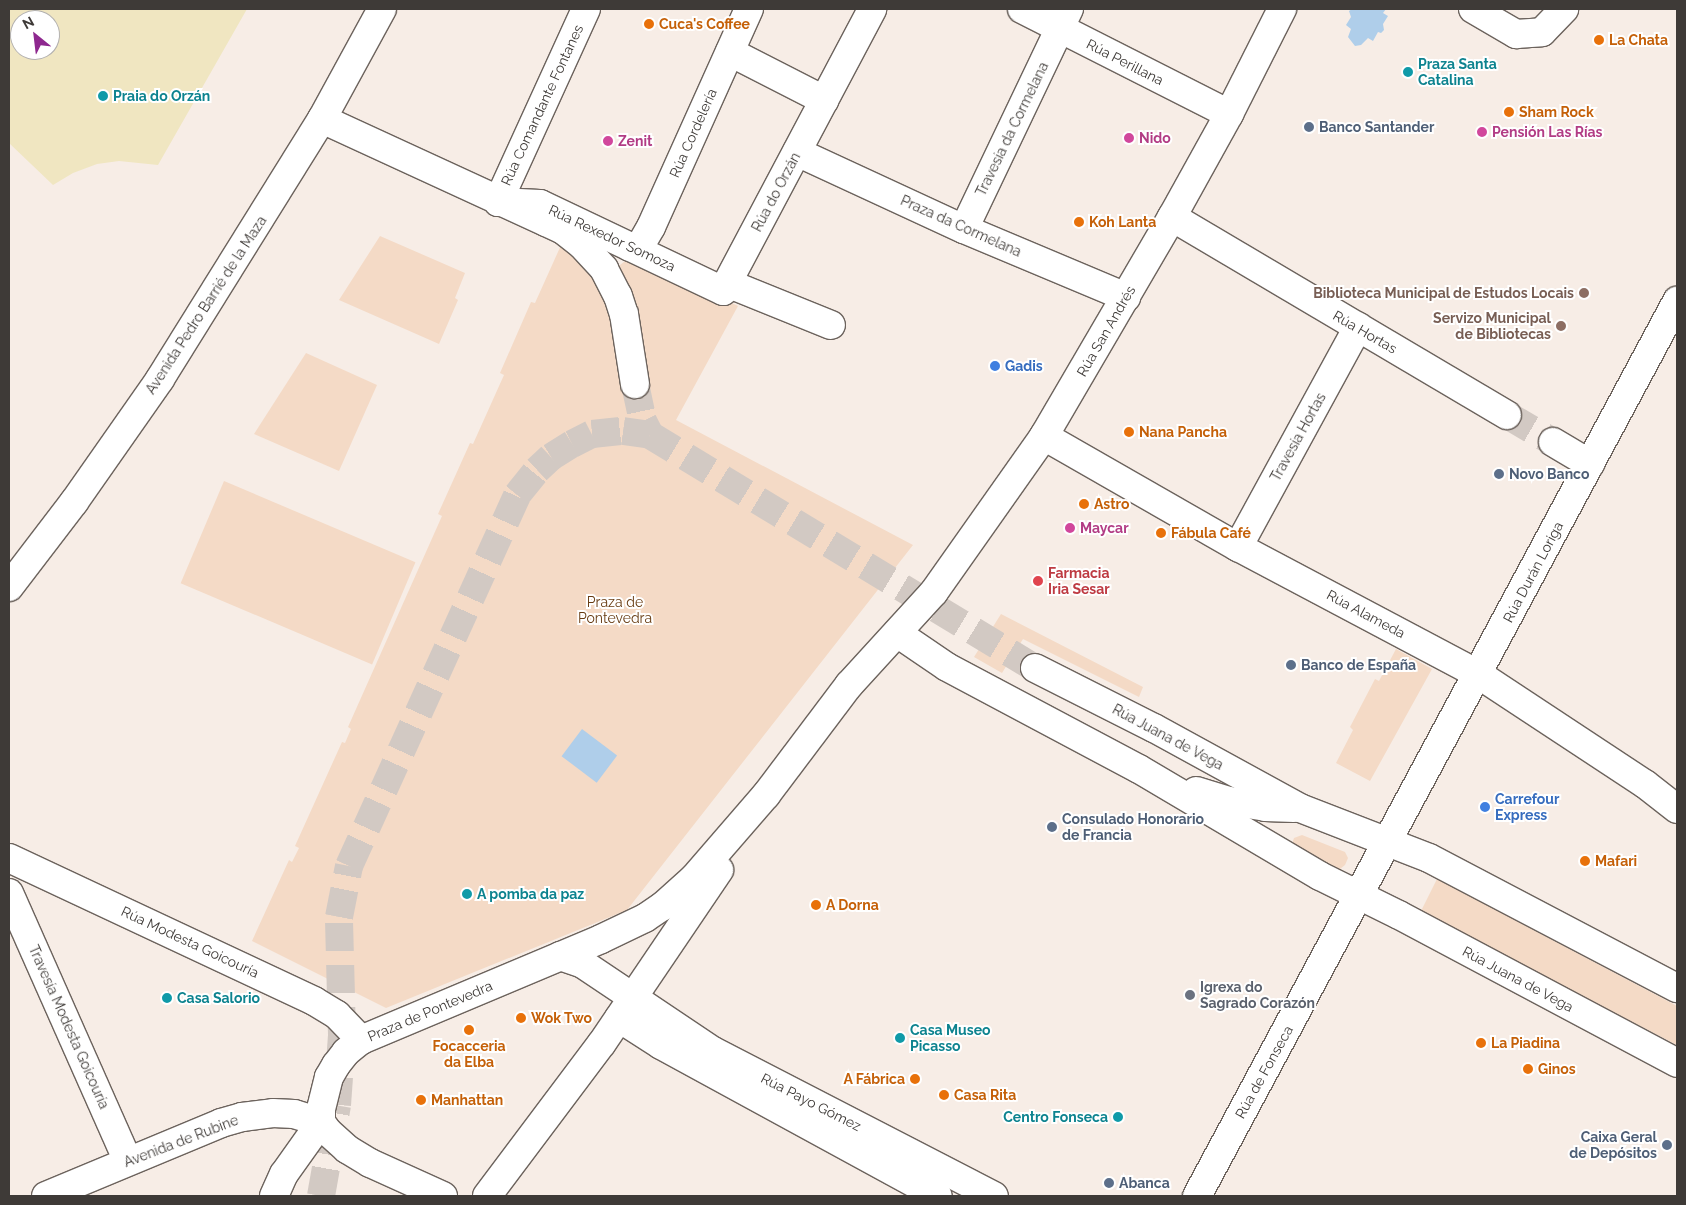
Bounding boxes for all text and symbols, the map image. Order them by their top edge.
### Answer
north arrow [10,10,60,60]
text: N [20,13,37,32]
place label: Cuca's Coffee [659,16,750,32]
marker: Cuca's Coffee [643,18,655,30]
street label: Rúa Comandante Fontanes [497,22,587,188]
place label: La Chata [1609,32,1668,48]
marker: La Chata [1593,34,1605,46]
street label: Rúa Perillana [1084,35,1166,89]
place label: Praza Santa Catalina [1418,56,1497,88]
street label: Travesía da Cormelana [972,59,1052,199]
marker: Praza Santa Catalina [1402,66,1414,78]
street label: Rúa Cordelería [666,86,720,180]
place label: Praia do Orzán [113,88,210,104]
marker: Praia do Orzán [97,90,109,102]
place label: Sham Rock [1519,104,1594,120]
marker: Sham Rock [1503,106,1515,118]
place label: Banco Santander [1319,119,1434,135]
marker: Banco Santander [1303,121,1315,133]
place label: Pensión Las Rías [1492,124,1602,140]
marker: Pensión Las Rías [1476,126,1488,138]
place label: Nido [1139,130,1171,146]
marker: Nido [1123,132,1135,144]
place label: Zenit [618,133,652,149]
marker: Zenit [602,135,614,147]
street label: Rúa do Orzán [748,150,804,234]
street label: Praza da Cormelana [898,192,1024,260]
street label: Rúa Rexedor Somoza [546,201,678,275]
street label: Avenida Pedro Barrié de la Maza [142,213,270,397]
place label: Koh Lanta [1089,214,1156,230]
marker: Koh Lanta [1073,216,1085,228]
street label: Rúa San Andrés [1073,282,1139,380]
place label: Biblioteca Municipal de Estudos Locais [1313,285,1574,301]
marker: Biblioteca Municipal de Estudos Locais [1578,287,1590,299]
street label: Rúa Hortas [1330,307,1400,357]
place label: Servizo Municipal de Bibliotecas [1433,310,1551,342]
marker: Servizo Municipal de Bibliotecas [1555,320,1567,332]
place label: Gadis [1005,358,1043,374]
marker: Gadis [989,360,1001,372]
street label: Travesía Hortas [1267,390,1329,484]
place label: Nana Pancha [1139,424,1227,440]
marker: Nana Pancha [1123,426,1135,438]
place label: Novo Banco [1509,466,1589,482]
marker: Novo Banco [1493,468,1505,480]
place label: Astro [1094,496,1129,512]
marker: Astro [1078,498,1090,510]
street label: Rúa Durán Loriga [1499,519,1567,625]
place label: Maycar [1080,520,1129,536]
marker: Maycar [1064,522,1076,534]
place label: Fábula Café [1171,525,1251,541]
marker: Fábula Café [1155,527,1167,539]
place label: Farmacia Iria Sesar [1048,565,1110,598]
marker: Farmacia Iria Sesar [1032,575,1044,587]
street label: Rúa Alameda [1324,586,1408,642]
park label: Praza de Pontevedra [578,594,652,626]
place label: Banco de España [1301,657,1416,673]
marker: Banco de España [1285,659,1297,671]
street label: Rúa Juana de Vega [1109,700,1227,774]
place label: Carrefour Express [1495,791,1559,824]
marker: Carrefour Express [1479,801,1491,813]
place label: Consulado Honorario de Francia [1062,811,1204,844]
marker: Consulado Honorario de Francia [1046,821,1058,833]
place label: Mafari [1595,853,1637,869]
marker: Mafari [1579,855,1591,867]
place label: A pomba da paz [477,886,585,902]
marker: A pomba da paz [461,888,473,900]
place label: A Dorna [826,897,879,913]
marker: A Dorna [810,899,822,911]
street label: Rúa Modesta Goicouría [119,903,261,981]
street label: Rúa Juana de Vega [1459,942,1577,1016]
street label: Travesía Modesta Goicouría [25,943,113,1111]
street label: Praza de Pontevedra [365,977,495,1045]
place label: Igrexa do Sagrado Corazón [1200,979,1315,1012]
marker: Igrexa do Sagrado Corazón [1184,989,1196,1001]
place label: Casa Salorio [177,990,260,1006]
marker: Casa Salorio [161,992,173,1004]
place label: Wok Two [531,1010,592,1026]
marker: Wok Two [515,1012,527,1024]
place label: Casa Museo Picasso [910,1022,990,1054]
street label: Rúa de Fonseca [1232,1023,1296,1121]
marker: Focacceria da Elba [463,1024,475,1036]
marker: Casa Museo Picasso [894,1032,906,1044]
place label: La Piadina [1491,1035,1560,1051]
marker: La Piadina [1475,1037,1487,1049]
place label: Focacceria da Elba [432,1038,506,1070]
place label: Ginos [1538,1061,1576,1077]
marker: Ginos [1522,1063,1534,1075]
street label: Rúa Payo Gómez [758,1070,864,1134]
place label: A Fábrica [843,1071,905,1087]
marker: A Fábrica [909,1073,921,1085]
place label: Casa Rita [954,1087,1016,1103]
marker: Casa Rita [938,1089,950,1101]
place label: Manhattan [431,1092,503,1108]
marker: Manhattan [415,1094,427,1106]
place label: Centro Fonseca [1003,1109,1108,1125]
street label: Avenida de Rubine [121,1111,241,1171]
marker: Centro Fonseca [1112,1111,1124,1123]
place label: Caixa Geral de Depósitos [1569,1129,1657,1162]
marker: Caixa Geral de Depósitos [1661,1139,1673,1151]
place label: Abanca [1119,1175,1170,1191]
marker: Abanca [1103,1177,1115,1189]

